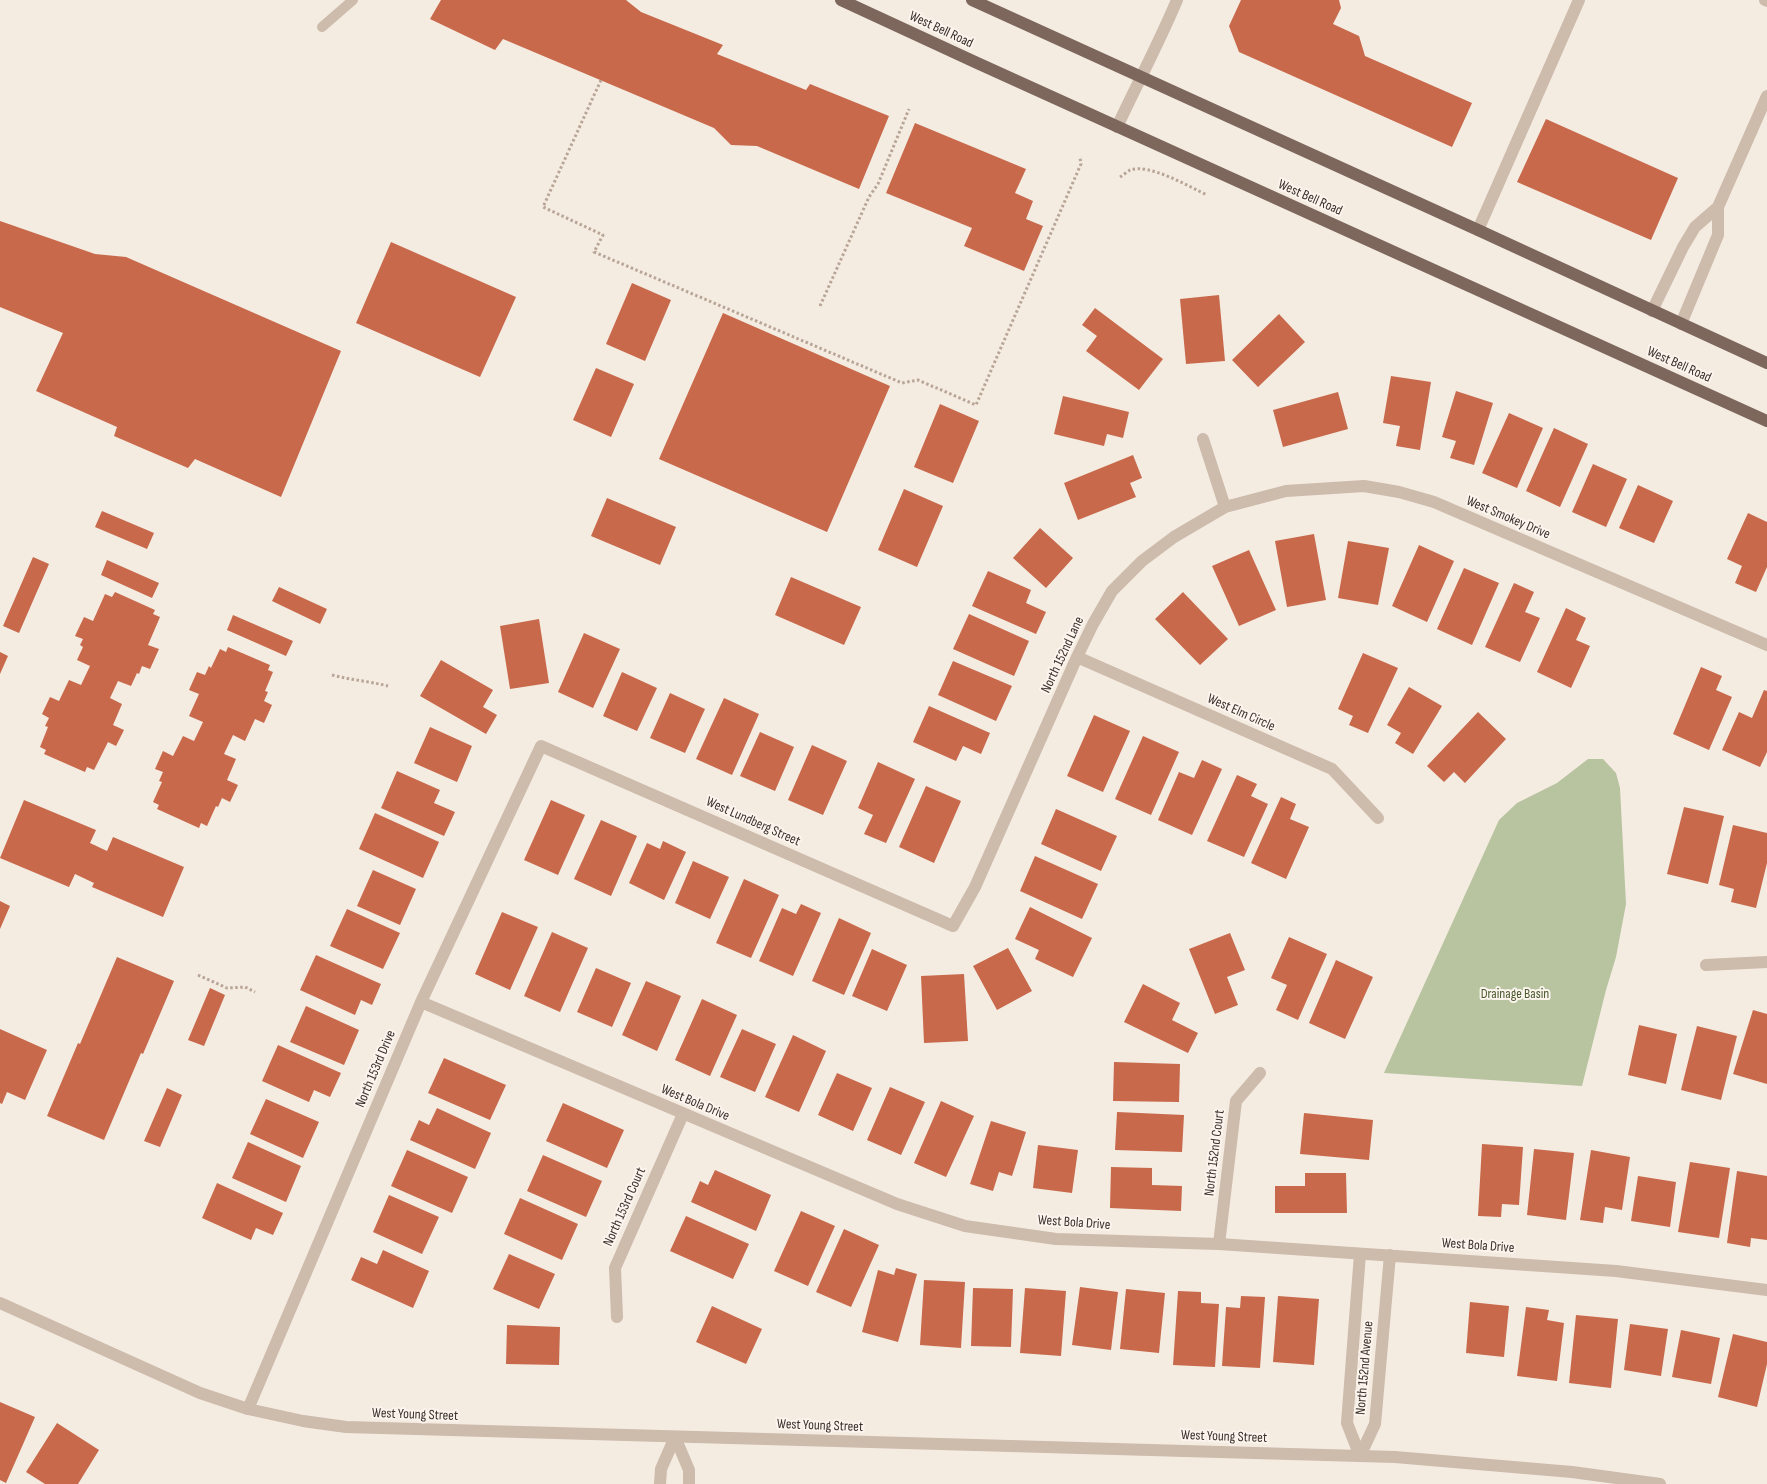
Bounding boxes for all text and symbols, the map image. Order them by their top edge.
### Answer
street label: West Bell Road [906,8,976,52]
street label: West Bell Road [1275,176,1345,220]
street label: West Bell Road [1644,343,1714,387]
street label: West Smokey Drive [1464,493,1552,543]
street label: North 152nd Lane [1038,614,1088,696]
street label: West Elm Circle [1204,691,1278,735]
street label: West Lundberg Street [703,794,803,850]
park label: Drainage Basin [1481,986,1549,1002]
street label: North 153rd Drive [352,1028,400,1110]
street label: West Bola Drive [658,1081,732,1125]
street label: North 152nd Court [1201,1109,1229,1197]
street label: North 153rd Court [600,1165,650,1249]
street label: West Bola Drive [1037,1212,1111,1234]
street label: West Bola Drive [1441,1235,1515,1257]
street label: North 152nd Avenue [1353,1320,1377,1416]
street label: West Young Street [372,1405,458,1425]
street label: West Young Street [777,1416,863,1436]
street label: West Young Street [1181,1427,1267,1447]

